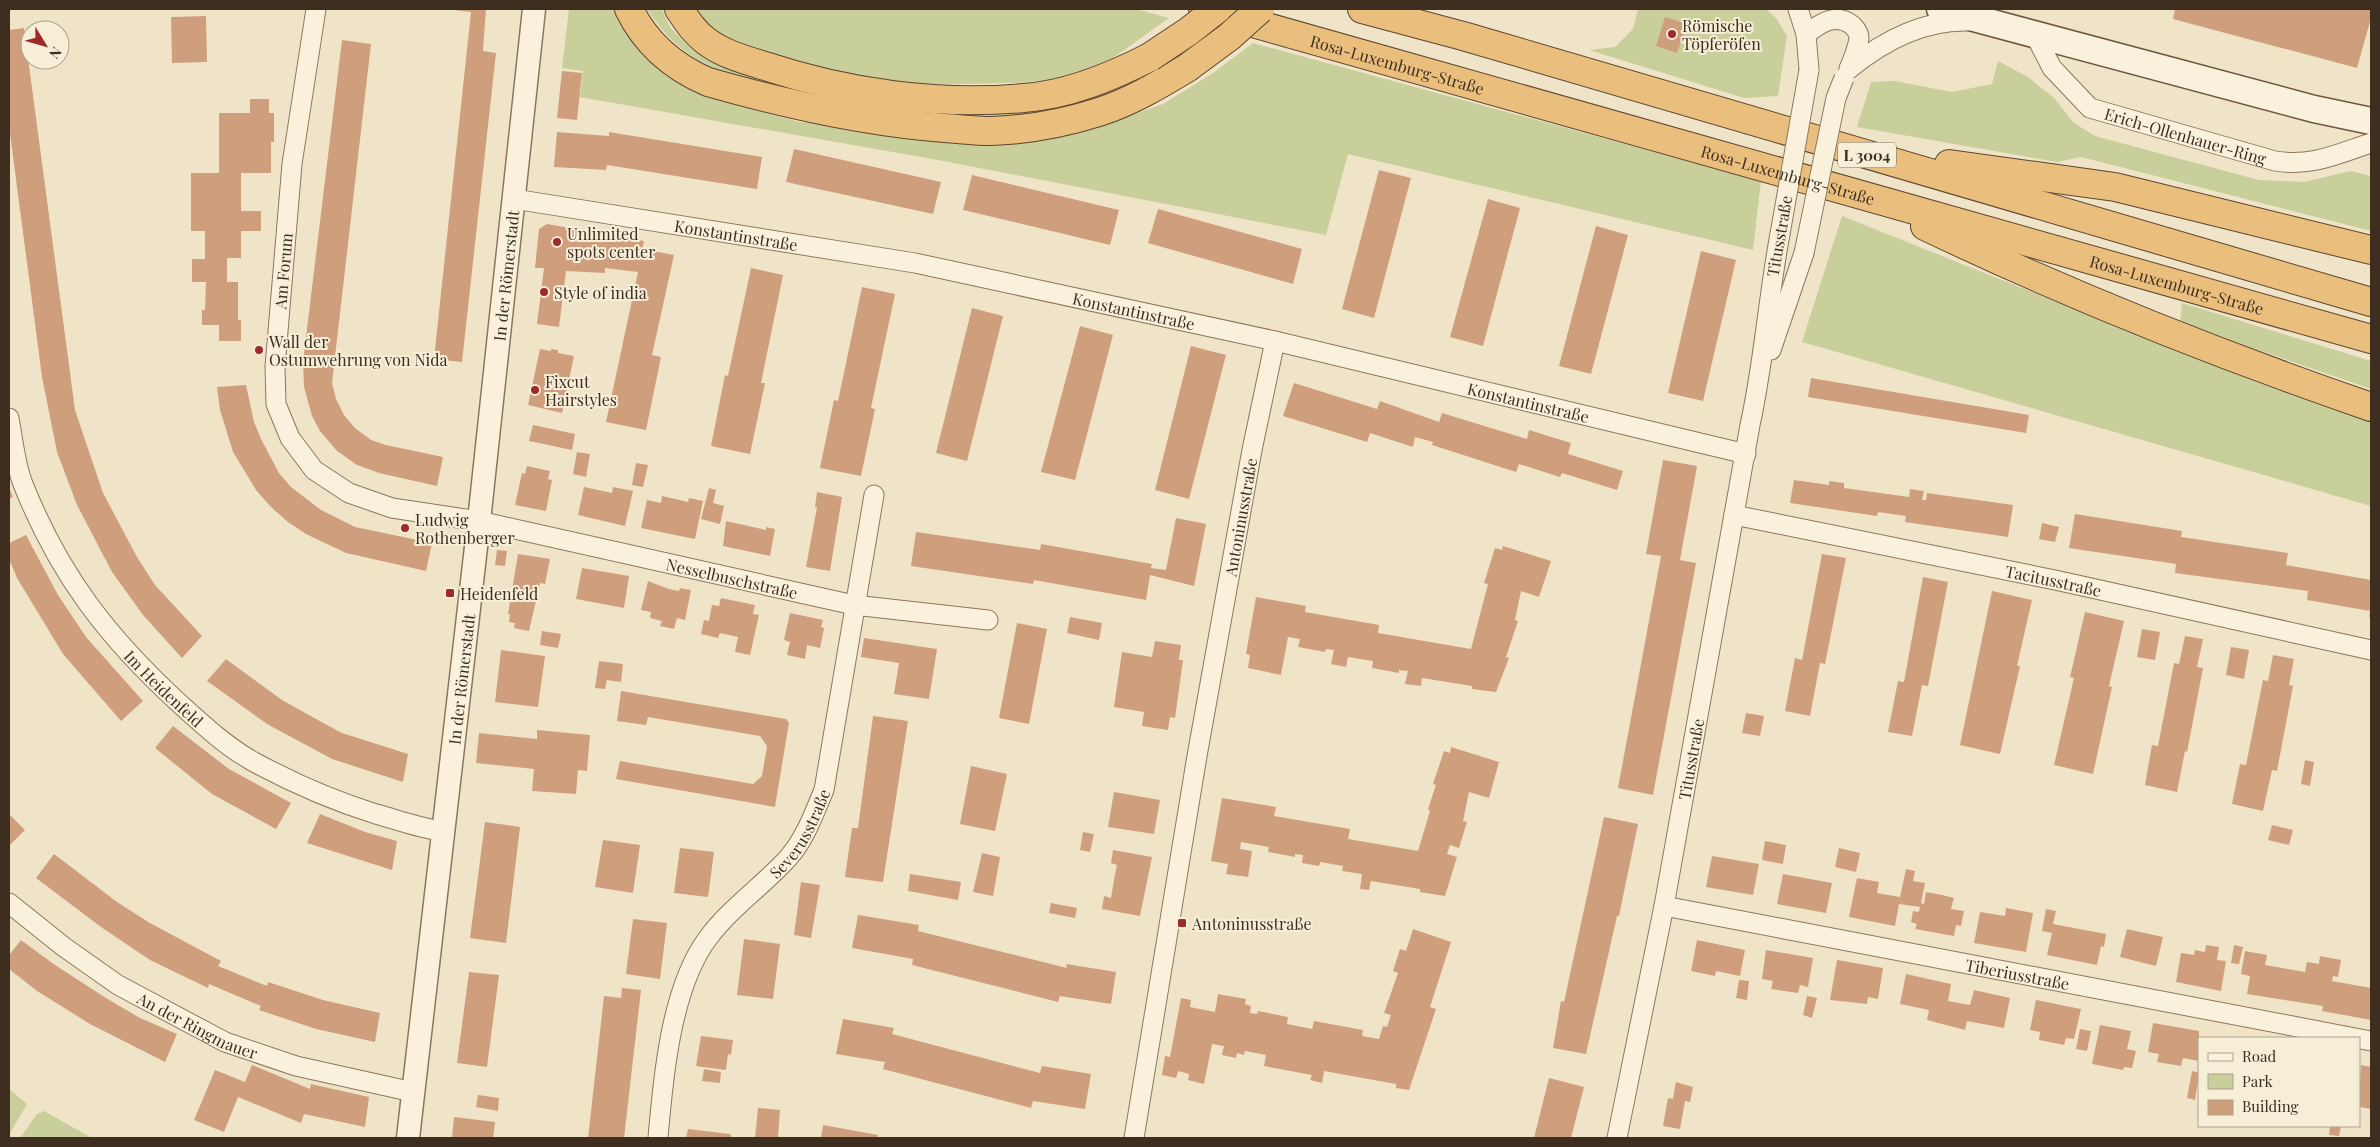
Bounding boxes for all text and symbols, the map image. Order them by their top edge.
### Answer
place label: Römische Töpferöfen [1682,15,1761,54]
north arrow [20,20,70,70]
marker: Römische Töpferöfen [1666,28,1678,40]
street label: Rosa-Luxemburg-Straße [1308,29,1487,98]
text: N [45,43,66,63]
street label: Erich-Ollenhauer-Ring [2102,102,2269,169]
street label: Rosa-Luxemburg-Straße [1699,140,1877,209]
road number: L 3004 [1838,142,1896,168]
street label: Titusstraße [1762,194,1796,278]
street label: In der Römerstadt [488,209,523,342]
street label: Konstantinstraße [673,214,799,255]
place label: Unlimited spots center [567,223,655,262]
street label: Am Forum [269,232,297,311]
marker: Unlimited spots center [551,236,563,248]
street label: Rosa-Luxemburg-Straße [2088,250,2266,319]
place label: Style of india [554,282,647,303]
marker: Style of india [538,286,550,298]
street label: Konstantinstraße [1071,287,1197,334]
place label: Wall der Ostumwehrung von Nida [268,331,448,370]
marker: Wall der Ostumwehrung von Nida [253,344,265,356]
place label: Fixcut Hairstyles [545,371,617,410]
street label: Konstantinstraße [1465,377,1591,427]
marker: Fixcut Hairstyles [529,384,541,396]
street label: Antoninusstraße [1219,456,1261,579]
place label: Ludwig Rothenberger [415,509,515,548]
marker: Ludwig Rothenberger [399,522,411,534]
street label: Nesselbuschstraße [664,553,800,603]
street label: Tacitusstraße [2004,560,2103,600]
place label: Heidenfeld [460,583,538,604]
marker: Heidenfeld [444,587,456,599]
street label: In der Römerstadt [443,612,479,746]
street label: Im Heidenfeld [120,645,208,731]
street label: Titusstraße [1673,717,1708,801]
street label: Severusstraße [764,785,834,882]
place label: Antoninusstraße [1191,913,1312,934]
marker: Antoninusstraße [1176,917,1188,929]
street label: Tiberiusstraße [1964,953,2071,994]
street label: An der Ringmauer [133,986,261,1063]
legend [2198,1037,2360,1127]
text: Road [2242,1046,2276,1066]
text: Park [2242,1071,2274,1091]
text: Building [2242,1096,2299,1116]

